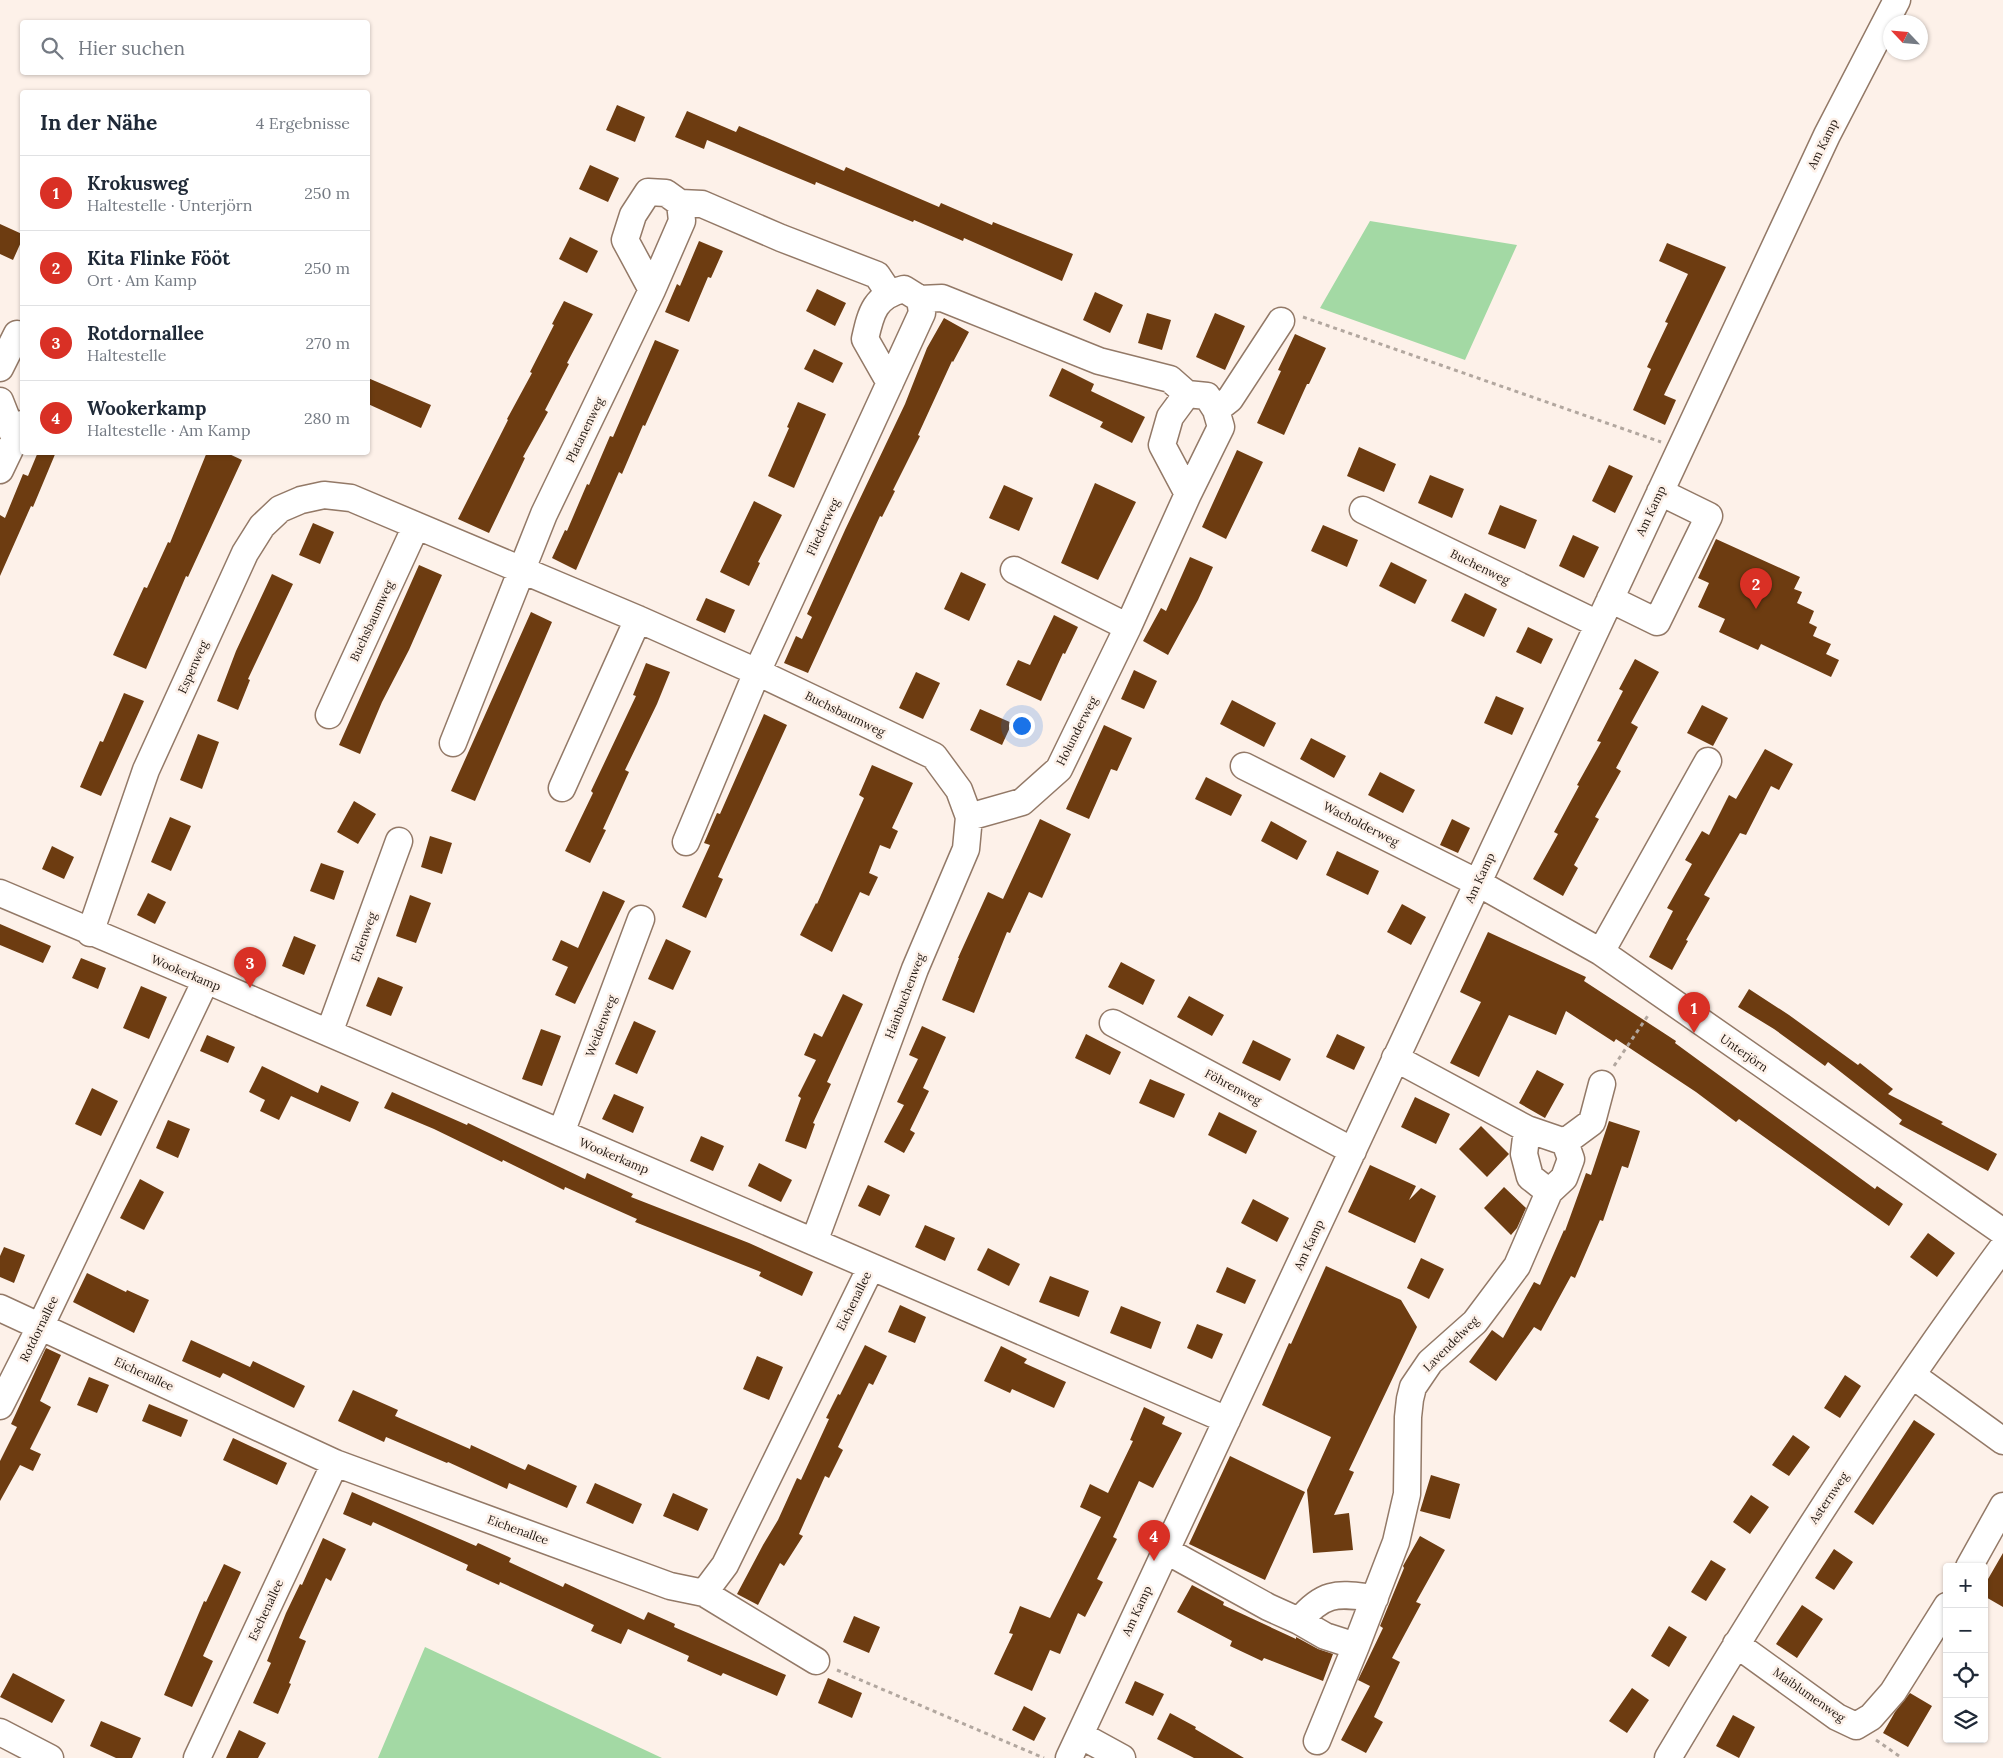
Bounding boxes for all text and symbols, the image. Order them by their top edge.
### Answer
north arrow [1883,15,1928,60]
search box [20,20,370,75]
icon: search [38,34,66,62]
text: Hier suchen [78,36,185,60]
text: In der Nähe [40,109,157,136]
text: 4 Ergebnisse [256,113,350,133]
street label: Am Kamp [1804,116,1841,172]
text: Krokusweg [87,171,188,195]
text: 1 [53,183,59,203]
text: 250 m [304,183,350,203]
text: Haltestelle · Unterjörn [87,195,252,215]
text: Kita Flinke Fööt [87,246,230,270]
text: 2 [52,258,60,278]
text: 250 m [304,258,350,278]
text: Ort · Am Kamp [87,270,197,290]
text: Rotdornallee [87,321,204,345]
text: 3 [52,333,60,353]
text: 270 m [306,333,350,353]
text: Haltestelle [87,345,166,365]
street label: Platanenweg [562,394,607,465]
text: Wookerkamp [87,396,206,420]
text: 4 [52,408,60,428]
text: 280 m [304,408,350,428]
text: Haltestelle · Am Kamp [87,420,250,440]
street label: Am Kamp [1632,483,1669,539]
street label: Fliederweg [803,496,842,558]
street label: Buchenweg [1448,546,1513,588]
pin: 2 [1740,568,1772,609]
street label: Buchsbaumweg [346,578,397,663]
street label: Espenweg [174,638,211,696]
street label: Buchsbaumweg [803,688,888,740]
street label: Holunderweg [1053,693,1101,768]
your location [1009,713,1035,739]
street label: Wacholderweg [1321,798,1402,849]
street label: Am Kamp [1461,850,1498,906]
street label: Erlenweg [348,909,380,964]
pin: 3 [234,947,266,988]
street label: Wookerkamp [149,951,223,994]
street label: Hainbuchenweg [881,951,928,1041]
pin: 1 [1678,992,1710,1033]
street label: Weidenweg [582,993,619,1059]
street label: Unterjörn [1717,1031,1771,1075]
street label: Föhrenweg [1202,1065,1264,1108]
street label: Wookerkamp [577,1134,651,1177]
street label: Am Kamp [1290,1217,1327,1273]
street label: Eichenallee [833,1268,875,1333]
street label: Rotdornallee [16,1293,61,1364]
street label: Lavendelweg [1420,1312,1482,1375]
street label: Eichenallee [112,1353,177,1394]
street label: Asternweg [1805,1469,1852,1527]
street label: Eichenallee [486,1512,551,1548]
pin: 4 [1138,1520,1170,1561]
map controls [1943,1563,1988,1743]
button: + [1943,1563,1988,1608]
street label: Eschenallee [245,1576,287,1643]
street label: Am Kamp [1118,1583,1155,1639]
button: − [1943,1608,1988,1653]
button: locate [1943,1653,1988,1698]
street label: Maiblumenweg [1770,1664,1849,1725]
button: layers [1943,1698,1988,1743]

